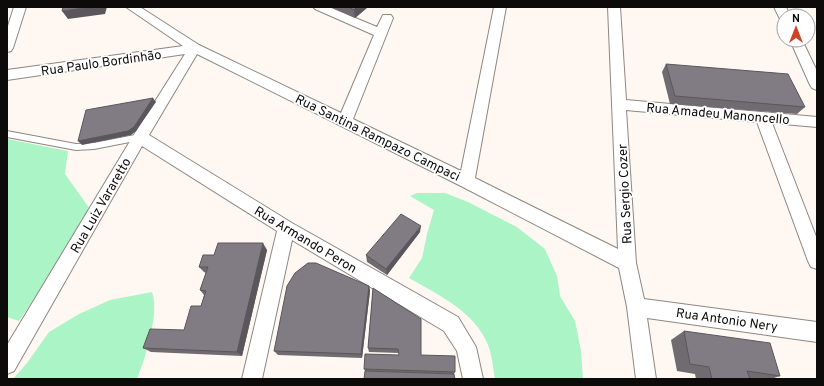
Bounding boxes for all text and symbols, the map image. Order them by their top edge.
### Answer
north arrow [776,8,816,48]
text: N [792,12,800,26]
street label: Rua Paulo Bordinhão [40,48,163,80]
street label: Rua Santina Rampazo Campaci [292,92,462,186]
street label: Rua Amadeu Manoncello [646,101,790,129]
street label: Rua Sergio Cozer [615,143,637,244]
street label: Rua Luiz Vararetto [68,155,136,257]
street label: Rua Armando Peron [251,204,359,278]
street label: Rua Antonio Nery [675,306,779,336]

